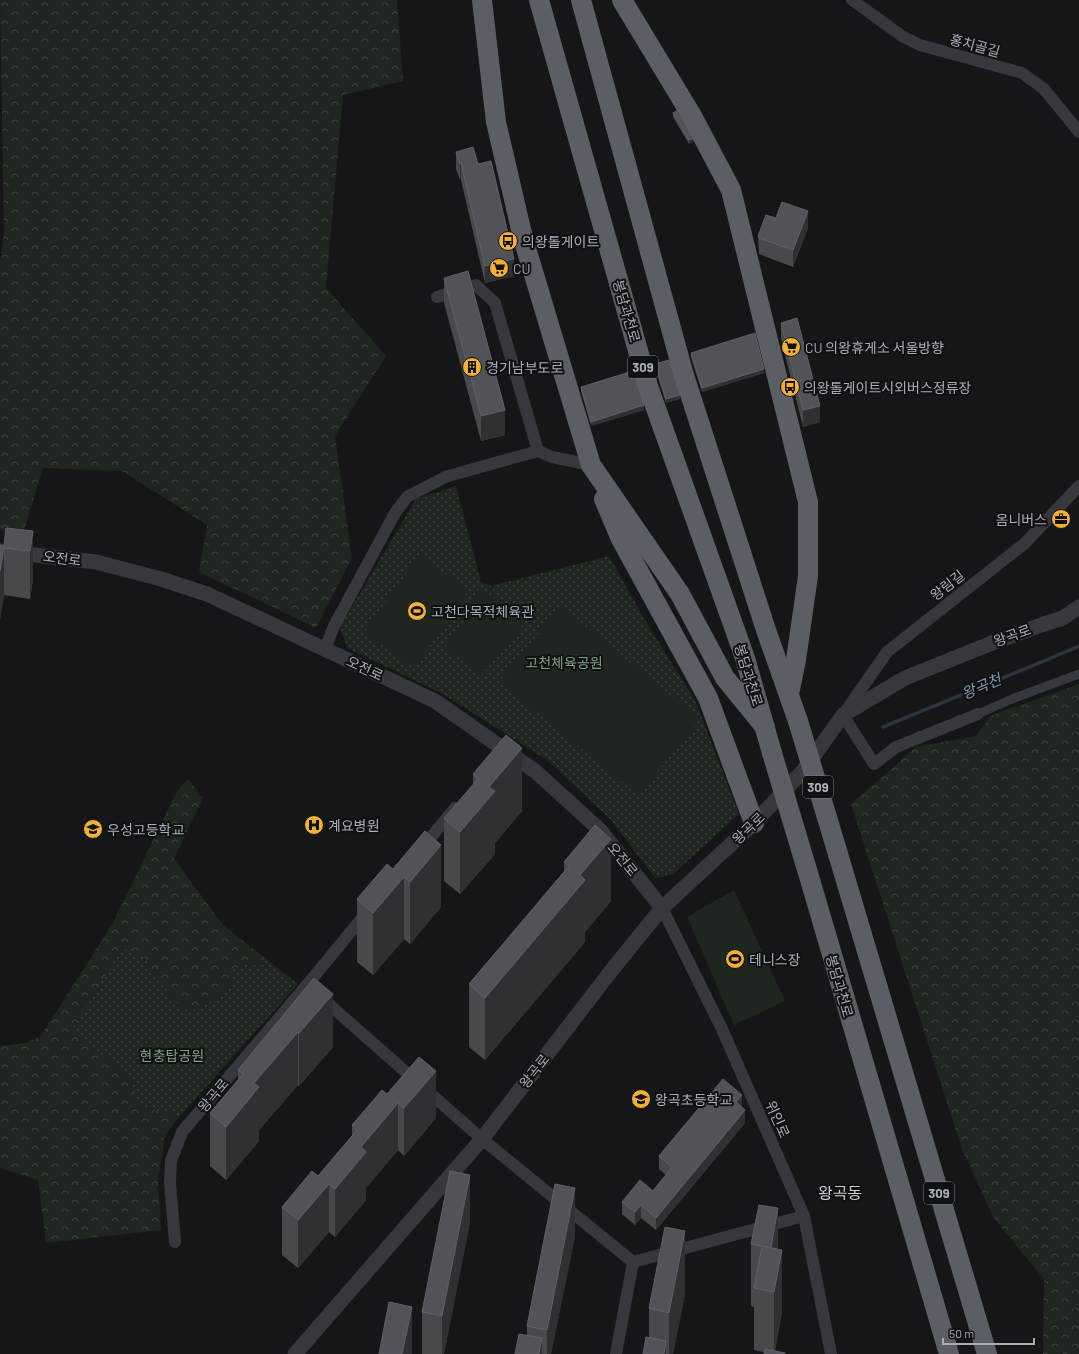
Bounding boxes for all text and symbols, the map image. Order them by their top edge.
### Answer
street label: 홍치골길 [948,30,1002,60]
bus stop icon: 의왕톨게이트 [497,230,519,252]
place label: 의왕톨게이트 [522,233,599,250]
supermarket icon: CU [488,257,510,279]
place label: CU [513,260,531,277]
street label: 봉담과천로 [610,278,644,344]
supermarket icon: CU 의왕휴게소 서울방향 [780,336,802,358]
place label: CU 의왕휴게소 서울방향 [805,339,944,356]
building icon: 경기남부도로 [461,356,483,378]
road number: 309 [628,356,658,378]
place label: 경기남부도로 [486,359,563,376]
bus stop icon: 의왕톨게이트시외버스정류장 [779,376,801,398]
place label: 의왕톨게이트시외버스정류장 [804,379,972,396]
office icon: 옴니버스 [1050,508,1072,530]
place label: 옴니버스 [995,511,1047,528]
street label: 오전로 [42,547,82,569]
street label: 왕림길 [927,566,967,604]
sports icon: 고천다목적체육관 [406,600,428,622]
place label: 고천다목적체육관 [431,603,534,620]
street label: 왕곡로 [991,620,1033,650]
street label: 봉담과천로 [731,642,767,708]
street label: 오전로 [344,652,386,684]
park label: 고천체육공원 [525,654,603,671]
water label: 왕곡천 [958,669,1006,702]
road number: 309 [803,776,833,798]
street label: 왕곡로 [728,808,768,848]
hospital icon: 계요병원 [303,814,325,836]
place label: 계요병원 [328,817,380,834]
school or university icon: 우성고등학교 [82,818,104,840]
place label: 우성고등학교 [107,821,184,838]
street label: 오전로 [604,839,642,879]
sports icon: 테니스장 [724,948,746,970]
place label: 테니스장 [749,951,801,968]
street label: 봉담과천로 [823,953,857,1019]
park label: 현충탑공원 [140,1047,204,1064]
street label: 왕곡로 [515,1050,553,1091]
street label: 왕곡로 [194,1075,232,1115]
school or university icon: 왕곡초등학교 [630,1088,652,1110]
place label: 왕곡초등학교 [655,1091,732,1108]
street label: 위인로 [762,1098,794,1140]
road number: 309 [924,1182,954,1204]
district label: 왕곡동 [818,1183,862,1202]
scale bar [943,1320,1034,1346]
text: 50 m [949,1326,974,1340]

